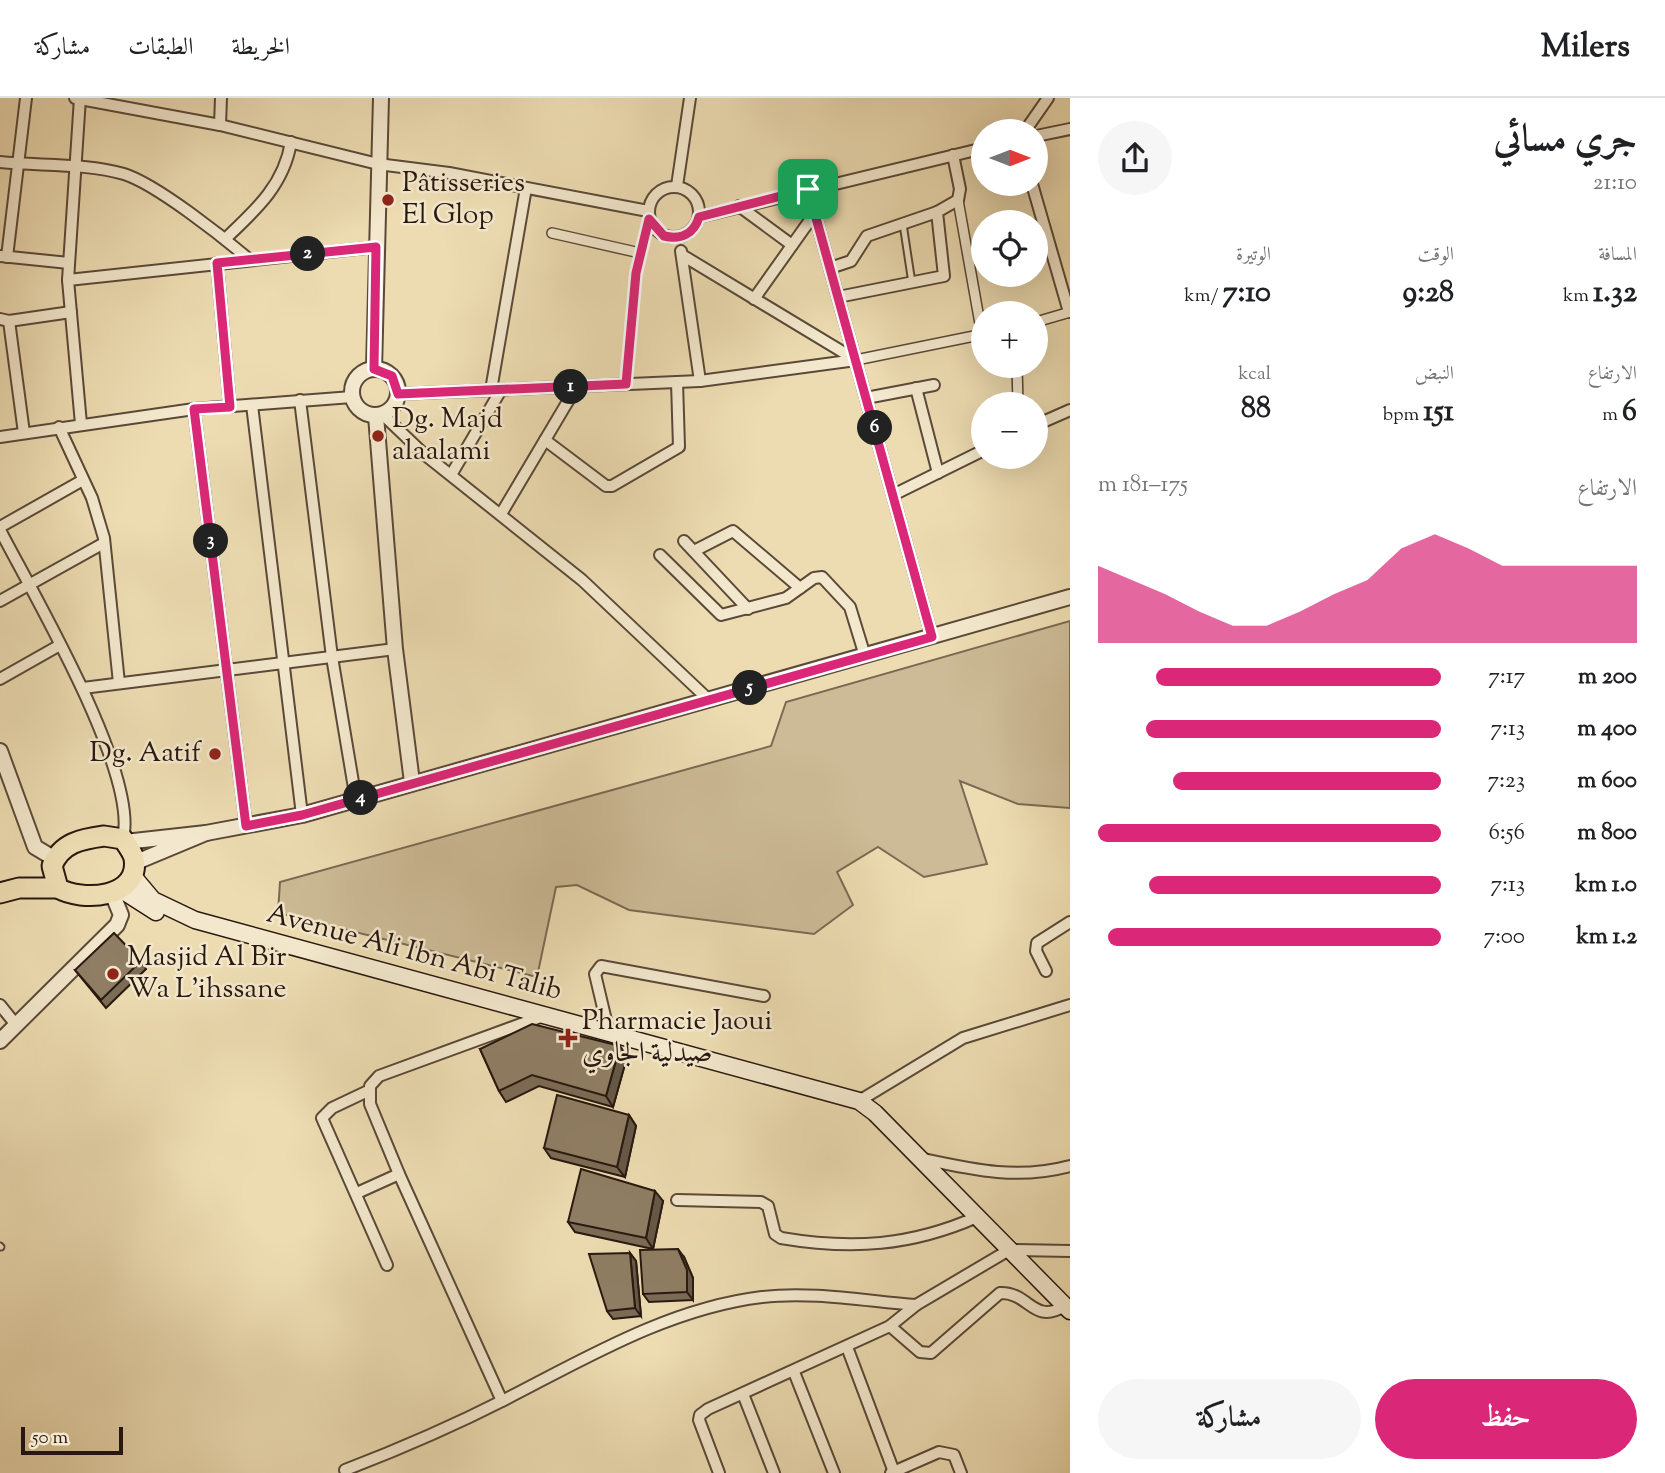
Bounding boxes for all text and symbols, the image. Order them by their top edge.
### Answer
text: Milers [1541,24,1630,72]
text: مشاركة [35,31,90,65]
text: الطبقات [128,31,194,65]
text: الخريطة [232,31,290,65]
text: جري مسائي [1494,114,1637,168]
north arrow [971,119,1048,196]
map controls [971,119,1048,469]
button: share [1098,121,1172,195]
pin [778,159,838,219]
place label: Pâtisseries El Glop [402,164,525,236]
text: 21:10 [1593,167,1637,200]
icon: arrive [789,170,827,208]
marker: Pâtisseries El Glop [380,192,396,208]
button: locate [971,210,1048,287]
pin: 2 [290,236,326,272]
text: 2 [303,240,312,267]
text: الوتيرة [1236,242,1271,269]
text: الوقت [1418,242,1454,269]
text: المسافة [1598,242,1637,269]
text: 7:10 [1222,272,1271,315]
text: 9:28 [1403,272,1454,315]
text: 1.32 [1593,272,1637,315]
text: /km [1184,283,1222,310]
text: km [1563,283,1593,310]
button: + [971,301,1048,378]
text: kcal [1238,361,1271,388]
text: النبض [1415,361,1454,388]
text: الارتفاع [1588,361,1637,388]
pin: 1 [554,370,588,404]
text: 1 [567,373,574,400]
text: 88 [1241,388,1271,431]
text: 151 [1423,391,1454,434]
text: 6 [1622,391,1637,434]
button: − [971,392,1048,469]
place label: Dg. Majd alaalami [392,400,503,472]
text: bpm [1383,402,1423,429]
text: m [1602,402,1622,429]
pin: 6 [858,410,892,446]
text: 6 [870,414,879,441]
marker: Dg. Majd alaalami [370,428,386,444]
text: 175–181 m [1098,469,1188,502]
text: الارتفاع [1577,473,1637,506]
pin: 3 [194,524,228,558]
text: 3 [207,527,214,554]
text: 7:17 [1488,661,1525,694]
text: 200 m [1578,661,1637,694]
pin: 5 [732,670,768,706]
text: 5 [746,674,753,701]
text: 7:13 [1490,713,1525,746]
text: 400 m [1577,713,1637,746]
place label: Dg. Aatif [90,734,202,774]
marker: Dg. Aatif [207,746,223,762]
text: 7:23 [1487,765,1525,798]
text: 600 m [1577,765,1637,798]
pin: 4 [344,780,378,816]
text: 4 [356,784,365,811]
text: 6:56 [1489,817,1525,850]
text: 800 m [1577,817,1637,850]
text: 7:13 [1490,869,1525,902]
text: 1.0 km [1575,869,1637,902]
street label: Avenue Ali Ibn Abi Talib [262,894,566,1012]
text: 7:00 [1483,921,1525,954]
text: 1.2 km [1576,921,1637,954]
place label: Masjid Al Bir Wa L'ihssane [127,938,287,1010]
marker: Masjid Al Bir Wa L'ihssane [105,966,121,982]
place label: Pharmacie Jaoui صيدلية الجاوي [582,1002,772,1074]
marker: Pharmacie Jaoui صيدلية الجاوي [560,1030,576,1046]
button: مشاركة [1098,1379,1361,1459]
button: حفظ [1375,1379,1637,1459]
scale bar [21,1424,122,1456]
text: 50 m [32,1425,68,1452]

